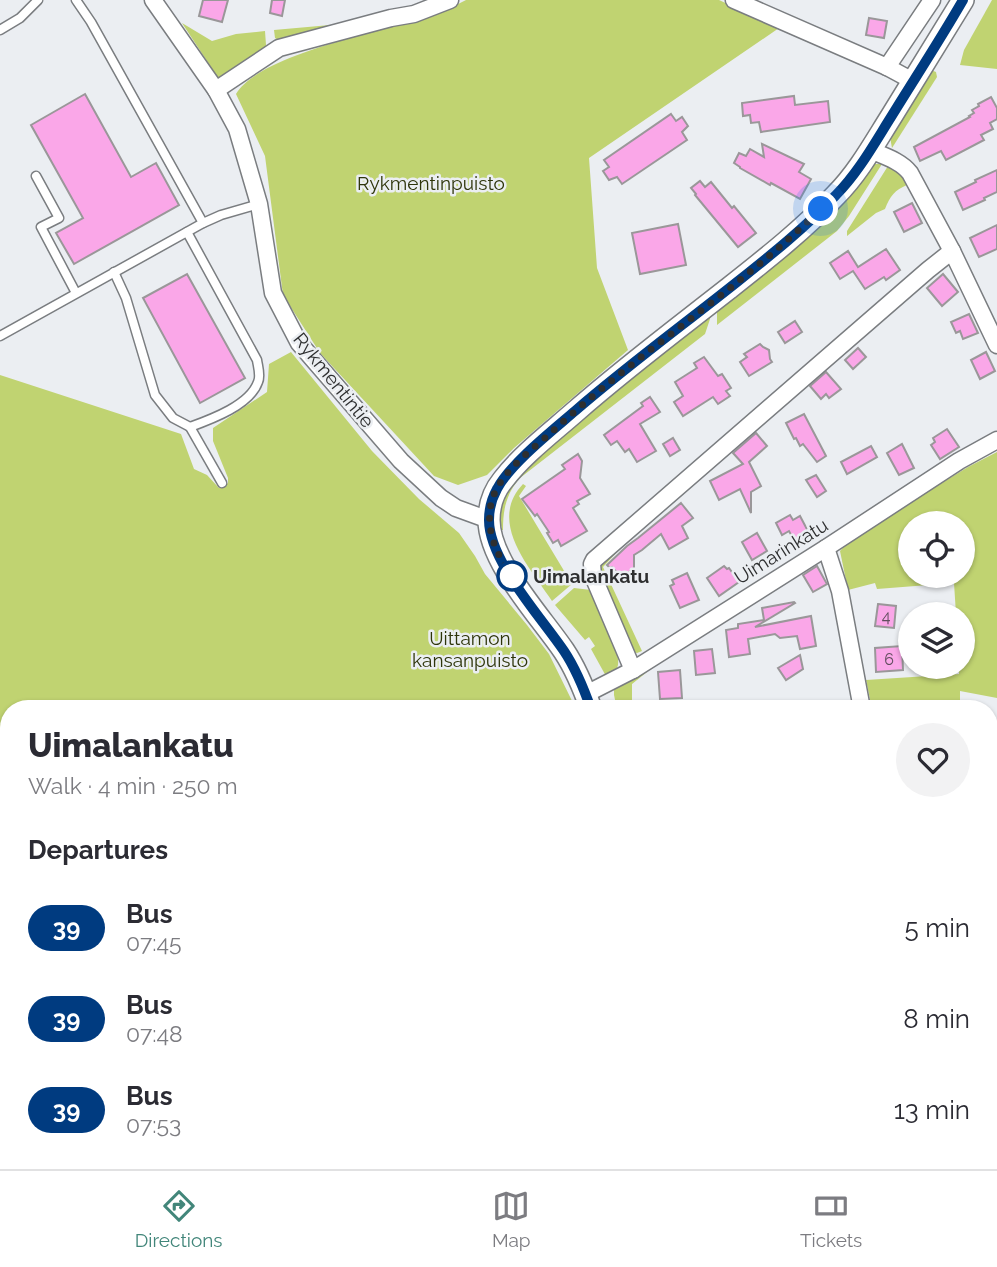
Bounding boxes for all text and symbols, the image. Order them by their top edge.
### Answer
park label: Rykmentinpuisto [357,172,505,194]
your location [803,191,838,226]
street label: Rykmentintie [289,328,379,432]
map controls [898,511,975,679]
button: locate [898,511,975,588]
street label: Uimarinkatu [730,514,832,588]
marker: Uimalankatu [497,561,527,591]
place label: Uimalankatu [533,565,649,587]
button: layers [898,602,975,679]
house number: 4 [882,607,891,626]
park label: Uittamon kansanpuisto [412,627,528,671]
house number: 6 [884,650,894,669]
button: heart [896,723,970,797]
text: Uimalankatu [28,726,234,765]
text: Walk · 4 min · 250 m [28,772,238,799]
text: Departures [28,835,168,865]
text: Bus [126,899,173,929]
text: 39 [53,913,80,942]
text: 5 min [904,913,970,943]
text: 07:45 [126,929,182,956]
text: Bus [126,990,173,1020]
text: 39 [53,1004,80,1033]
text: 8 min [903,1004,970,1034]
text: 07:48 [126,1020,183,1047]
text: Bus [126,1081,173,1111]
text: 39 [53,1095,80,1124]
text: 13 min [894,1095,970,1125]
text: 07:53 [126,1111,181,1138]
tab: Directions [135,1187,222,1251]
tab: Map [492,1187,531,1251]
tab: Tickets [800,1187,862,1251]

